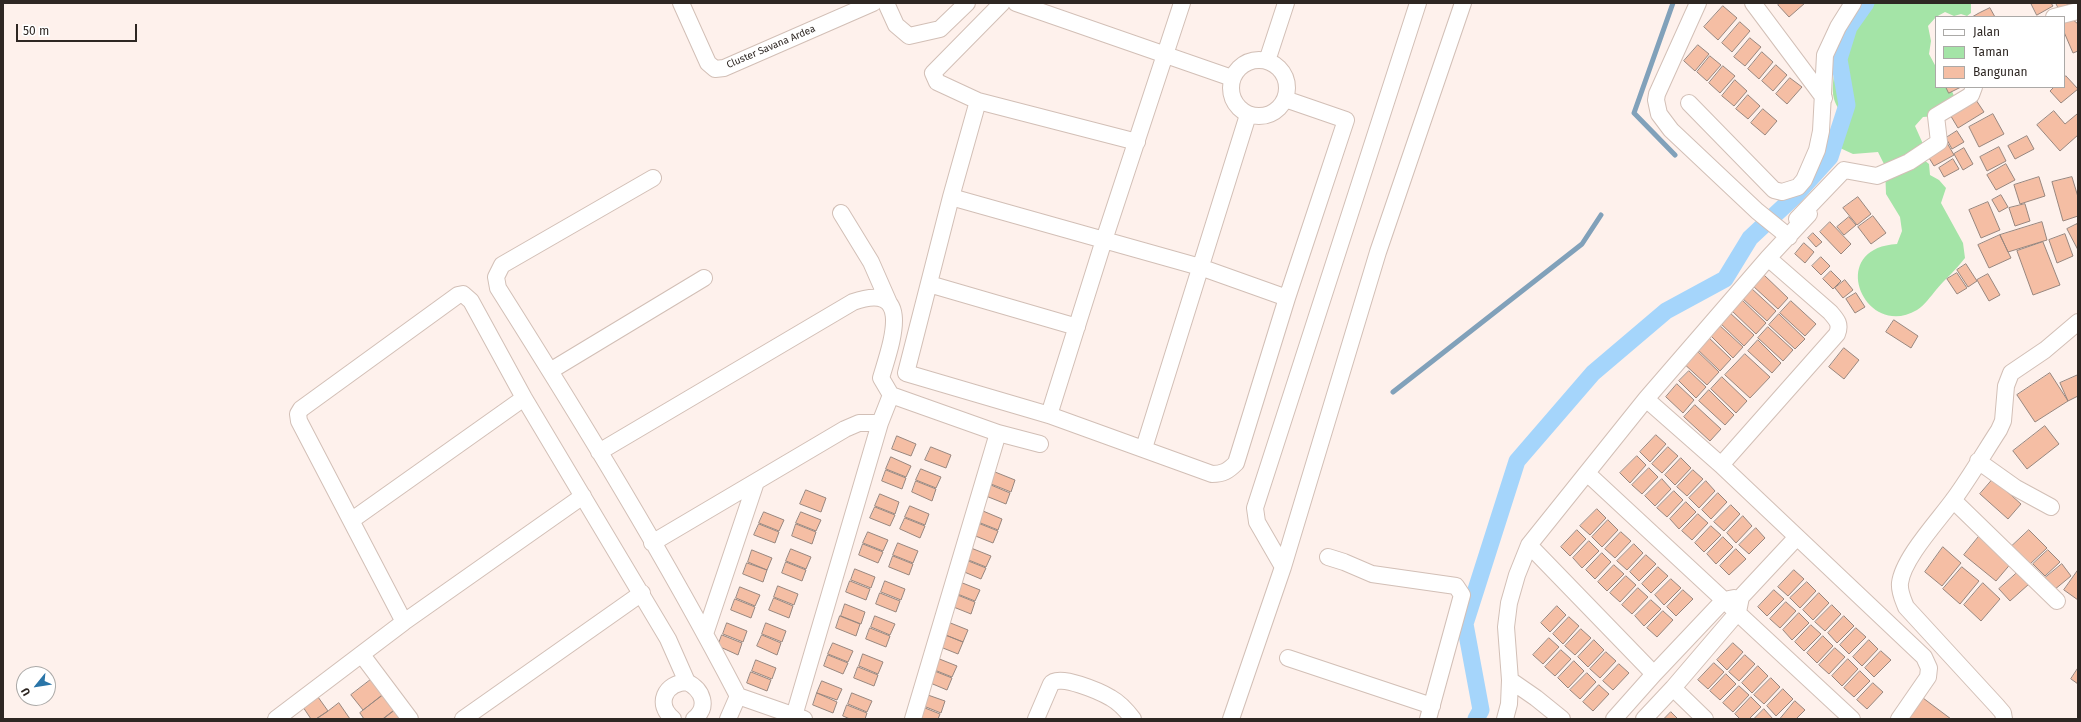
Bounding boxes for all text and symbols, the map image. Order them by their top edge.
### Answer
scale bar [18,16,139,42]
legend [1935,16,2065,88]
street label: Cluster Savana Ardea [725,23,817,71]
text: 50 m [23,24,49,38]
text: Jalan [1973,25,2000,39]
text: Taman [1973,45,2009,59]
text: Bangunan [1973,65,2028,79]
north arrow [16,666,56,706]
text: U [19,685,33,698]

